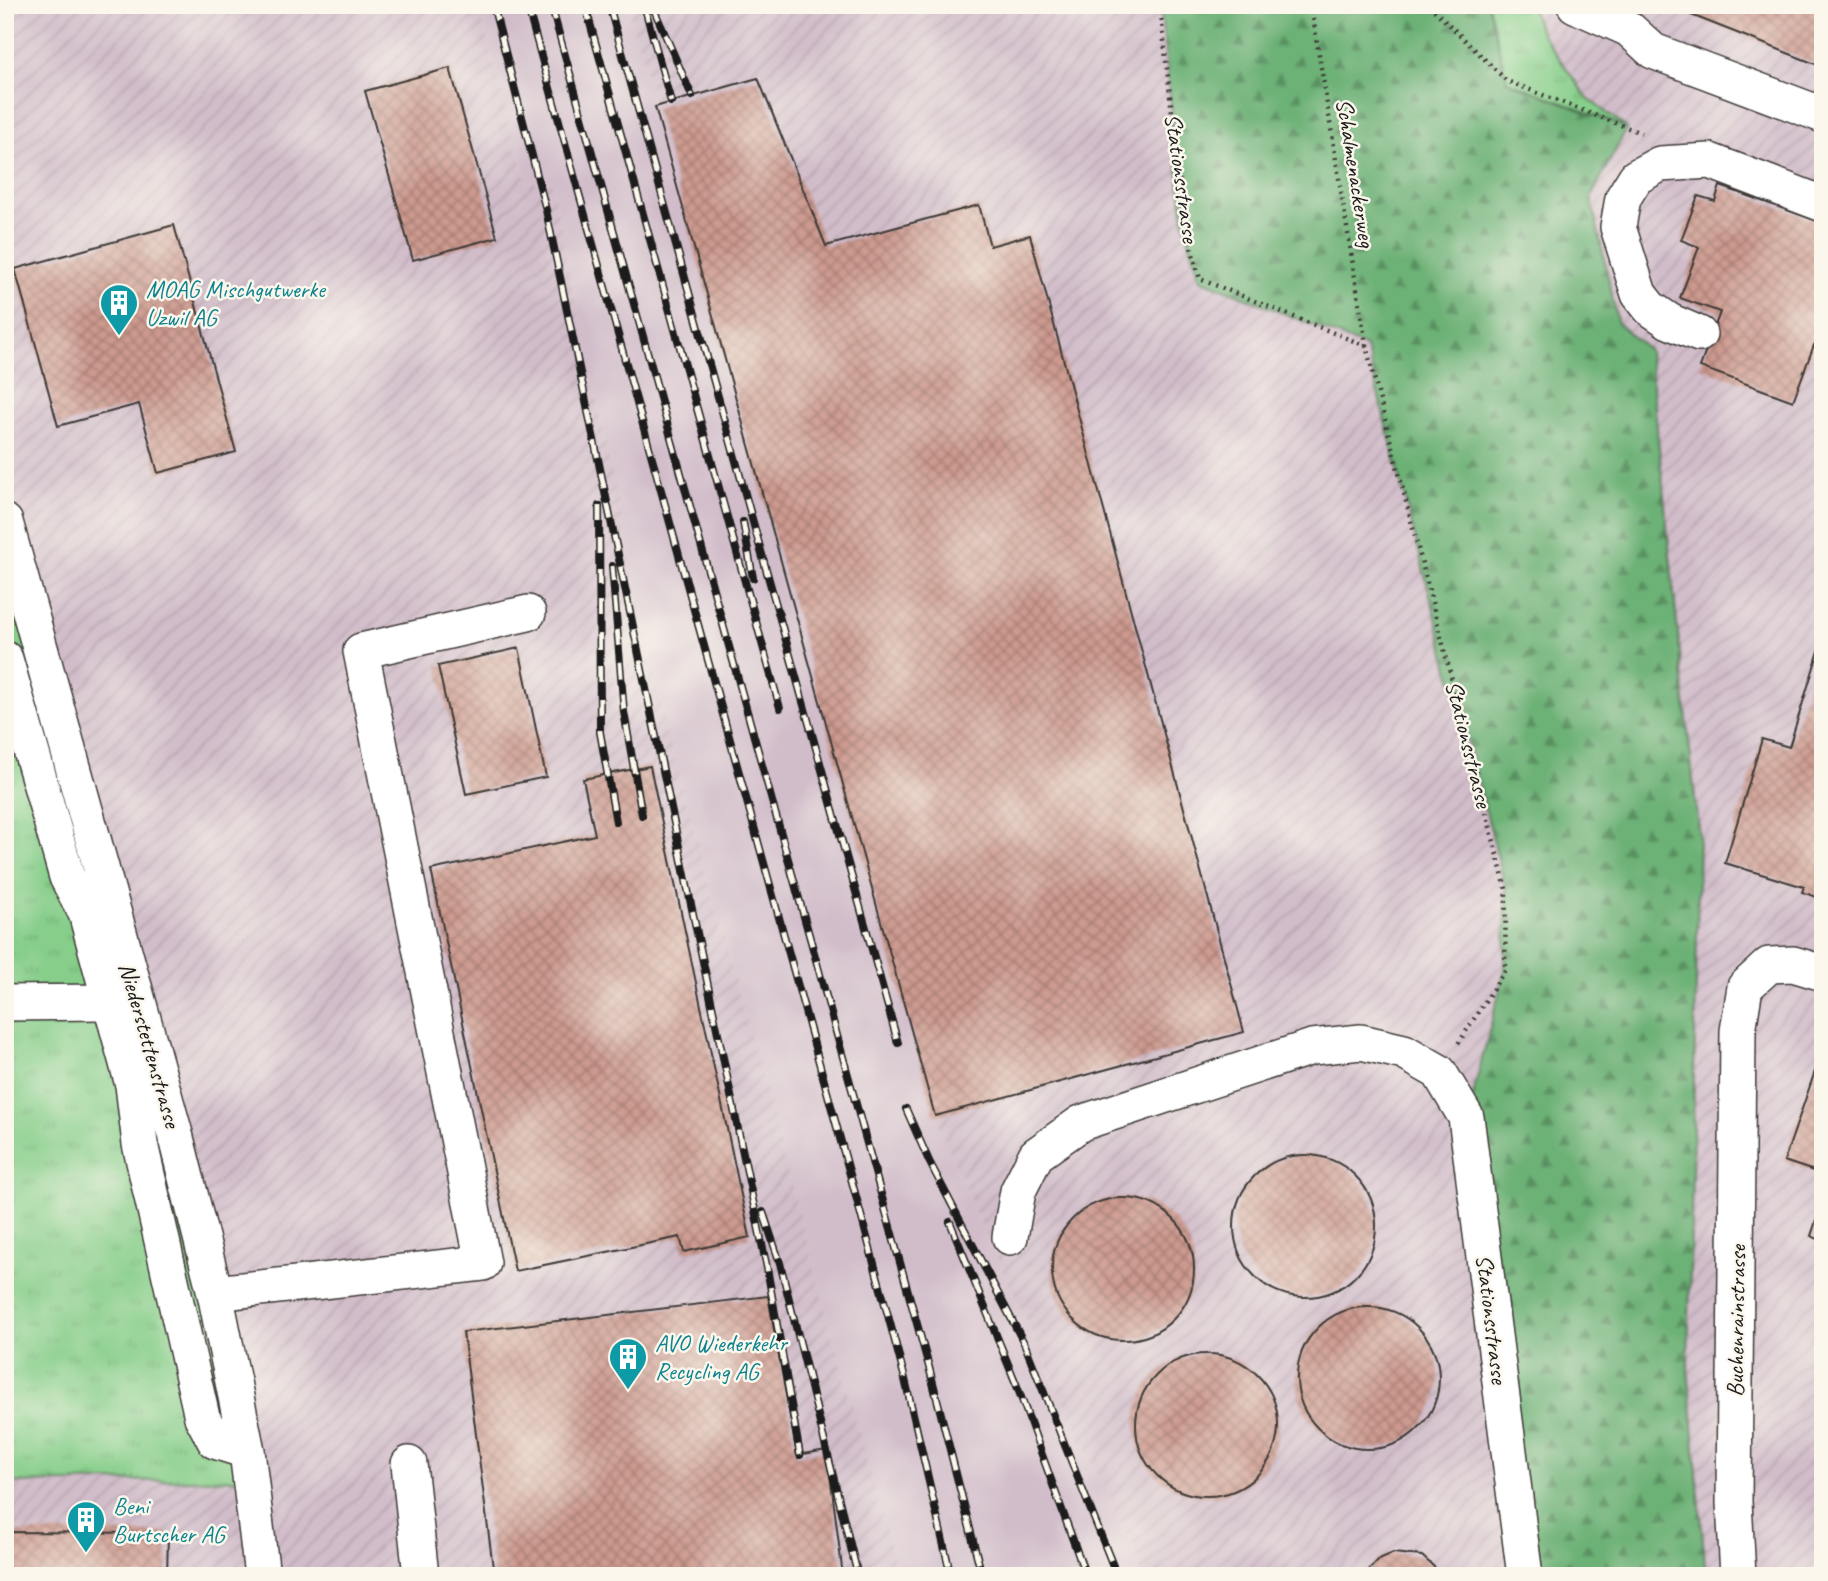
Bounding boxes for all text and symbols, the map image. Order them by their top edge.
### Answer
street label: Schalmenackerweg [1329,96,1383,251]
street label: Stationsstrasse [1158,112,1206,247]
place label: MOAG Mischgutwerke Uzwil AG [146,274,327,332]
building icon: MOAG Mischgutwerke Uzwil AG [98,282,140,337]
street label: Stationsstrasse [1439,677,1500,813]
street label: Niederstettenstrasse [112,959,188,1133]
street label: Buchenrainstrasse [1720,1243,1752,1397]
street label: Stationsstrasse [1469,1253,1515,1387]
place label: AVO Wiederkehr Recycling AG [655,1328,789,1386]
building icon: AVO Wiederkehr Recycling AG [607,1336,649,1391]
place label: Beni Burtscher AG [113,1491,227,1549]
building icon: Beni Burtscher AG [65,1499,107,1554]

